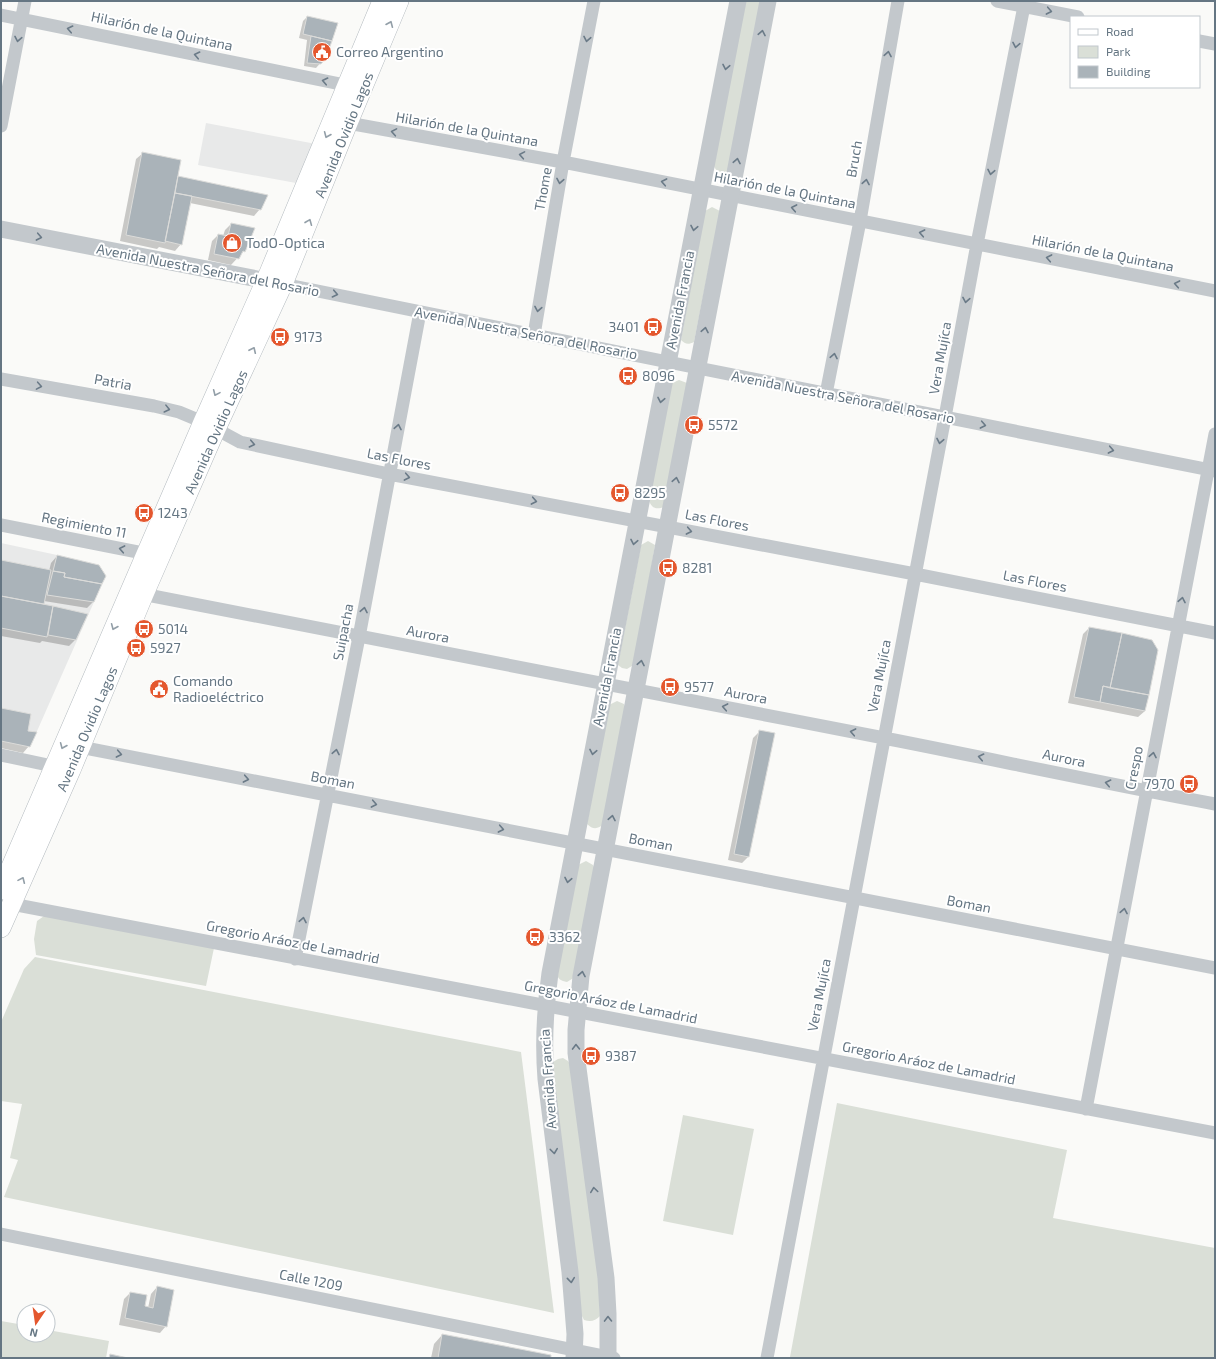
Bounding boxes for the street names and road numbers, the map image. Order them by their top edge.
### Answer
street label: Hilarión de la Quintana [90,7,234,54]
street label: Avenida Ovidio Lagos [311,69,377,200]
street label: Hilarión de la Quintana [395,108,540,149]
street label: Bruch [842,139,865,179]
street label: Thome [530,166,555,212]
street label: Hilarión de la Quintana [713,167,858,212]
street label: Hilarión de la Quintana [1031,230,1176,275]
street label: Avenida Nuestra Señora del Rosario [95,240,321,299]
street label: Avenida Francia [662,249,697,351]
street label: Avenida Nuestra Señora del Rosario [413,303,639,362]
street label: Vera Mujíca [925,320,954,396]
street label: Avenida Ovidio Lagos [180,367,251,497]
street label: Avenida Nuestra Señora del Rosario [730,367,956,426]
street label: Patria [93,370,133,393]
street label: Las Flores [366,444,433,473]
street label: Las Flores [684,505,751,534]
street label: Regimiento 11 [40,508,128,541]
street label: Las Flores [1002,566,1069,595]
street label: Suipacha [329,602,356,662]
street label: Aurora [405,621,451,646]
street label: Avenida Francia [589,626,624,728]
street label: Vera Mujíca [863,638,894,714]
street label: Avenida Ovidio Lagos [52,664,121,794]
street label: Aurora [723,682,769,707]
street label: Aurora [1041,745,1087,770]
street label: Crespo [1121,745,1146,791]
street label: Boman [310,767,357,792]
street label: Boman [628,829,675,854]
street label: Boman [946,891,993,916]
street label: Gregorio Aráoz de Lamadrid [205,916,381,967]
street label: Vera Mujíca [803,957,834,1033]
street label: Gregorio Aráoz de Lamadrid [523,976,699,1027]
street label: Avenida Francia [536,1028,559,1130]
street label: Gregorio Aráoz de Lamadrid [841,1037,1017,1088]
street label: Calle 1209 [278,1265,344,1294]

